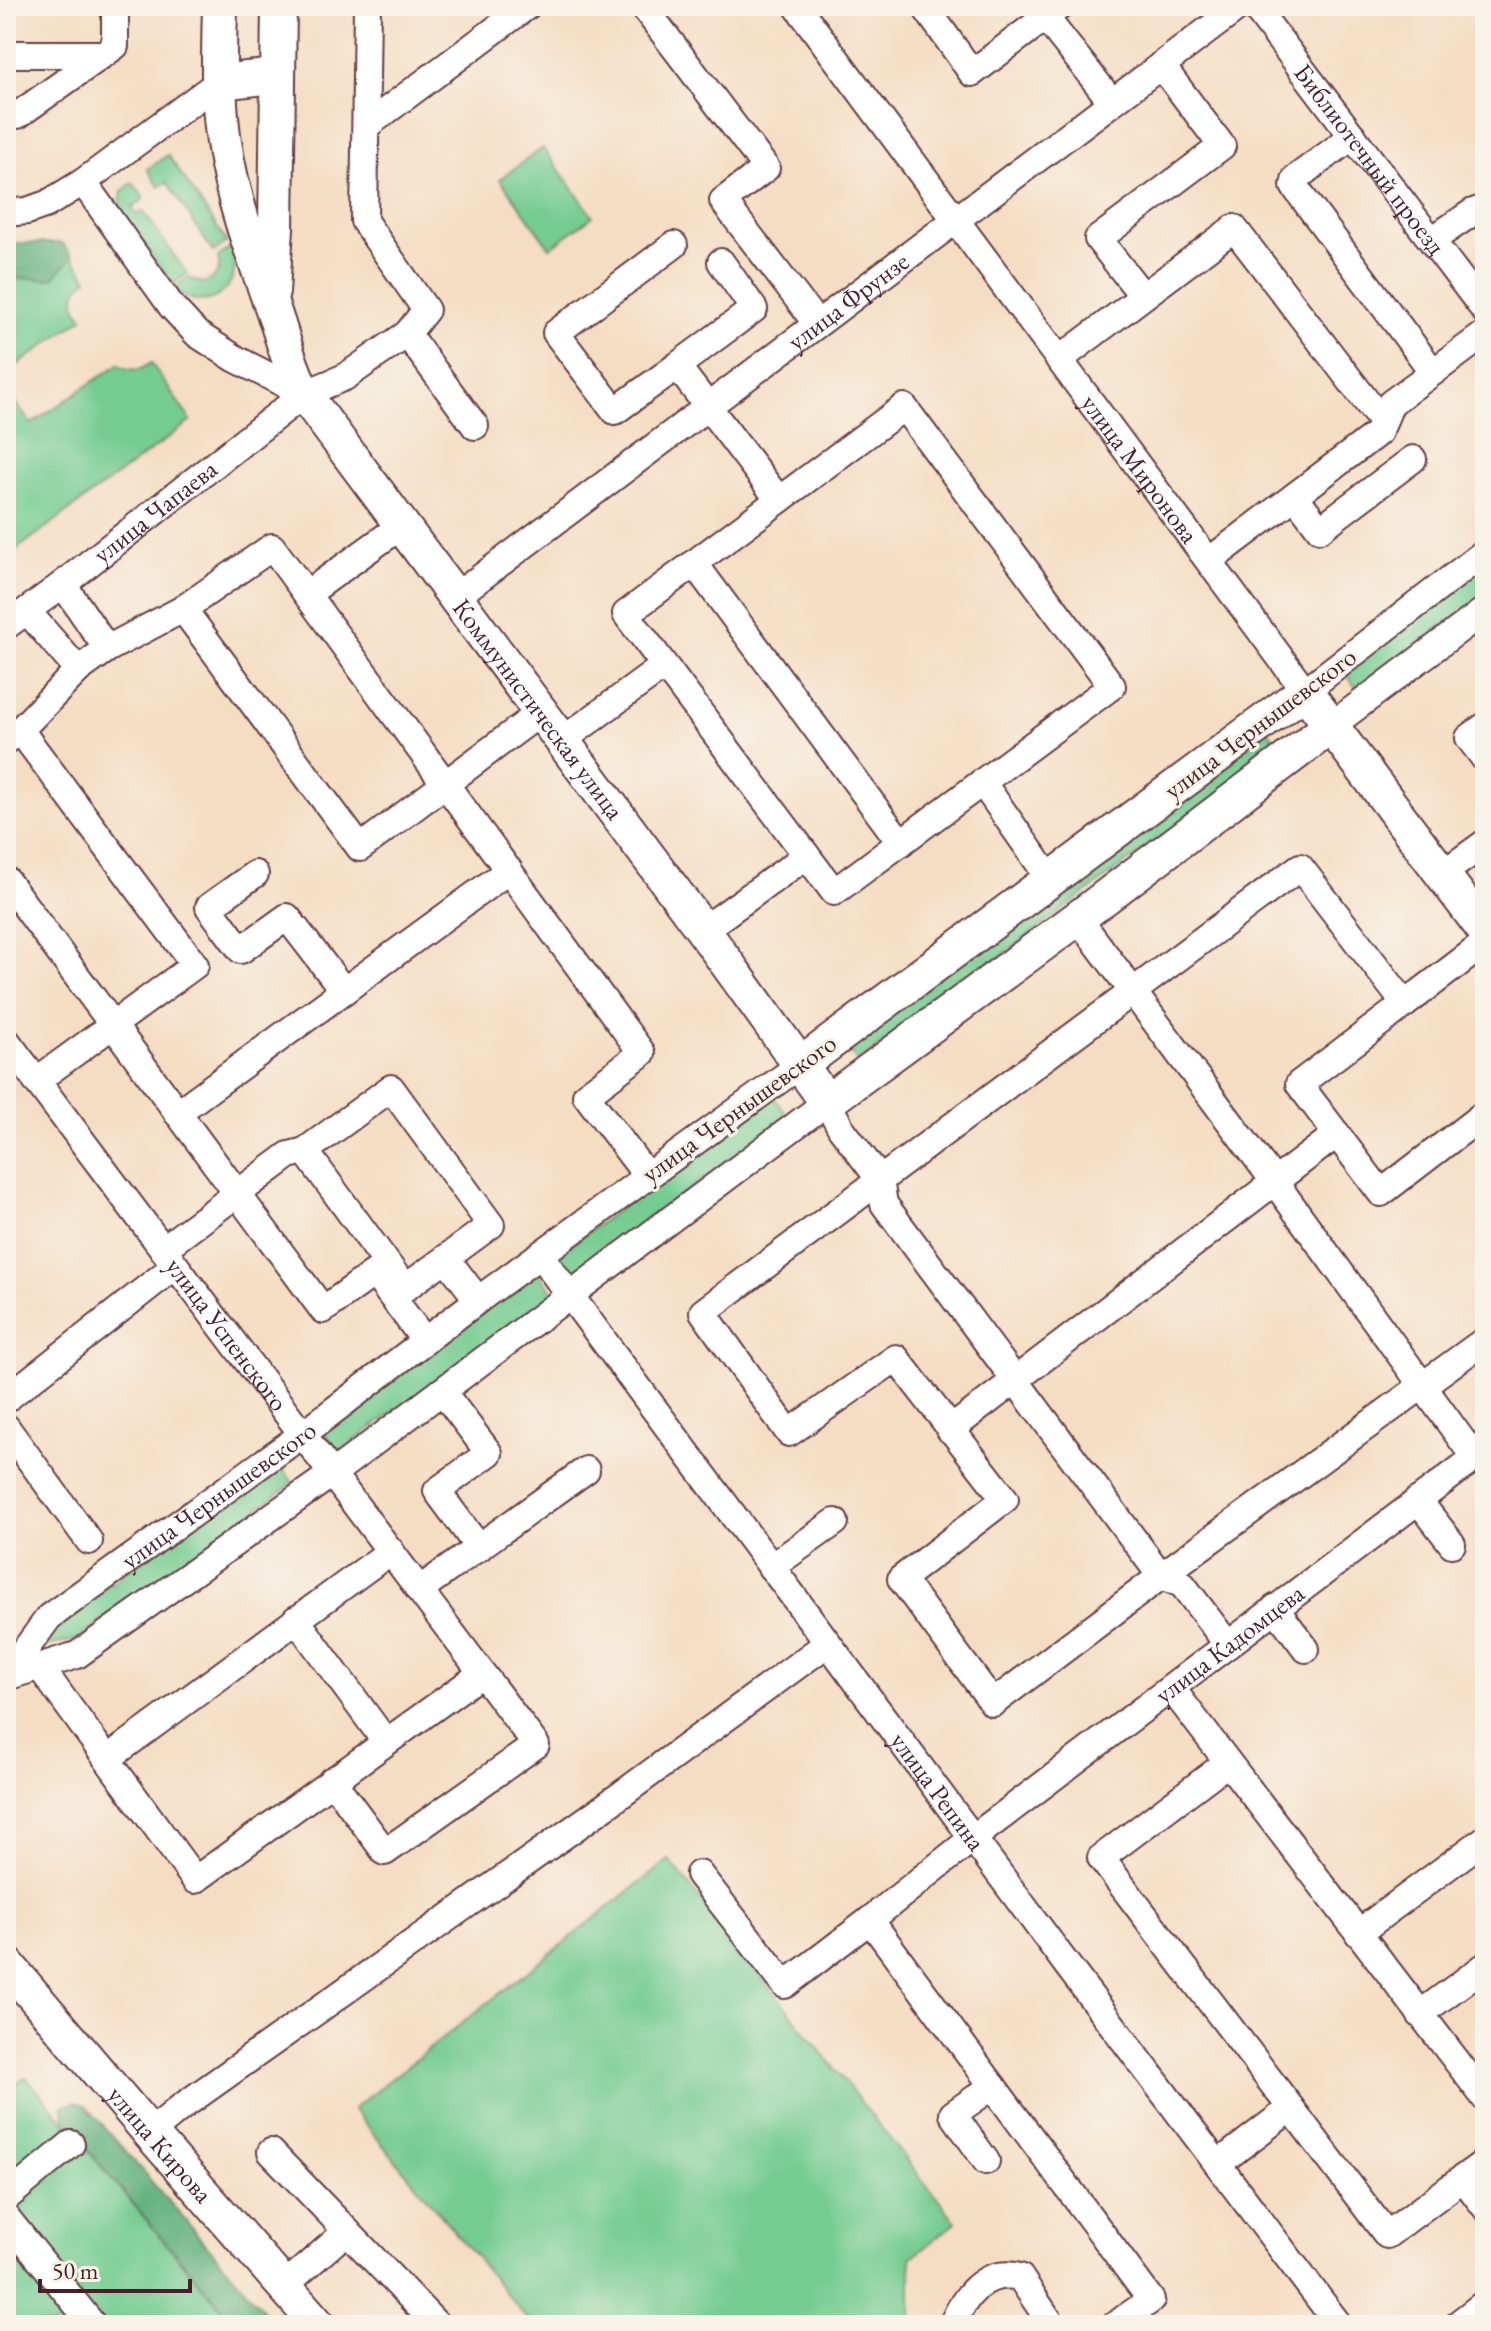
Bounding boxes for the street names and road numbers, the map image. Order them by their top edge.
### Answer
street label: Библиотечный проезд [1286,56,1453,262]
street label: улица Фрунзе [780,244,916,358]
street label: улица Миронова [1074,387,1207,551]
street label: улица Чапаева [86,452,225,571]
street label: Коммунистическая улица [445,592,632,827]
street label: улица Чернышевского [1157,639,1363,807]
street label: улица Чернышевского [635,1026,843,1190]
street label: улица Успенского [158,1250,296,1418]
street label: улица Чернышевского [114,1413,323,1577]
street label: улица Кадомцева [1148,1576,1312,1711]
street label: улица Репина [883,1725,994,1858]
street label: улица Кирова [100,2078,221,2211]

